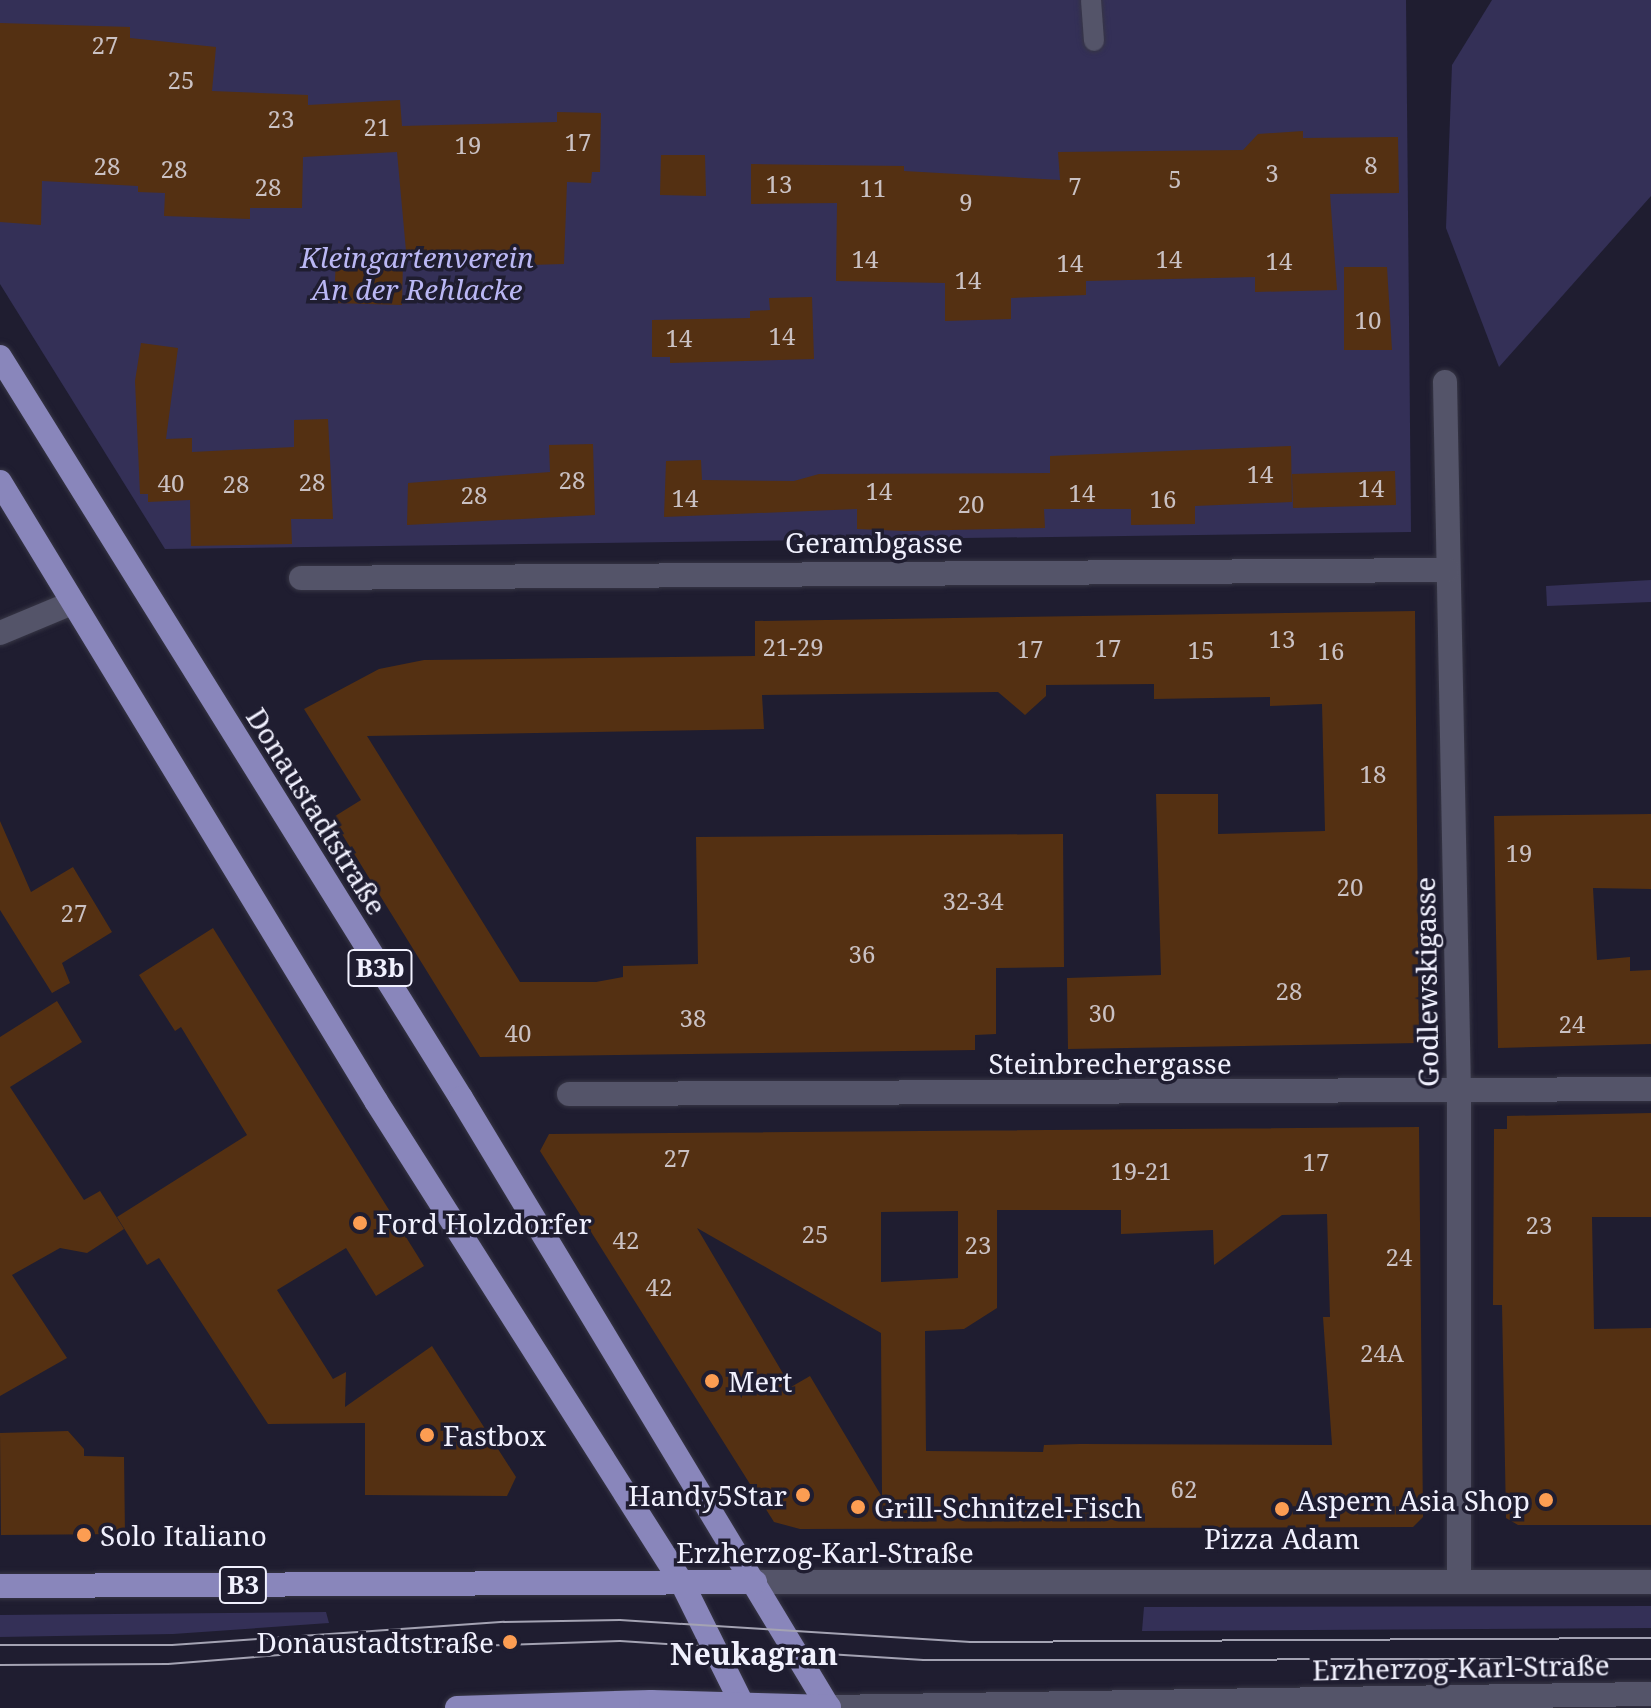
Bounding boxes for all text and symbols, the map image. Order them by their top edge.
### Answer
house number: 27 [92,31,118,59]
house number: 25 [168,66,194,94]
house number: 23 [268,105,294,133]
house number: 21 [364,113,390,141]
house number: 17 [565,128,591,156]
house number: 19 [455,131,481,159]
house number: 8 [1364,151,1378,179]
house number: 28 [94,152,120,180]
house number: 28 [161,155,187,183]
house number: 3 [1265,159,1279,187]
house number: 5 [1168,165,1182,193]
house number: 13 [766,170,792,198]
house number: 7 [1068,172,1082,200]
house number: 28 [255,173,281,201]
house number: 11 [860,174,886,202]
house number: 9 [959,188,973,216]
park label: Kleingartenverein An der Rehlacke [300,240,534,306]
house number: 14 [852,245,878,273]
house number: 14 [1156,245,1182,273]
house number: 14 [1266,247,1292,275]
house number: 14 [1057,249,1083,277]
house number: 14 [955,266,981,294]
house number: 10 [1355,306,1381,334]
house number: 14 [769,322,795,350]
house number: 14 [666,324,692,352]
house number: 14 [1247,460,1273,488]
house number: 28 [559,466,585,494]
house number: 28 [299,468,325,496]
house number: 40 [158,469,184,497]
house number: 28 [223,470,249,498]
house number: 14 [1358,474,1384,502]
house number: 14 [866,477,892,505]
house number: 14 [1069,479,1095,507]
house number: 28 [461,481,487,509]
house number: 14 [672,484,698,512]
house number: 16 [1150,485,1176,513]
house number: 20 [958,490,984,518]
street label: Gerambgasse [785,525,963,559]
house number: 13 [1269,625,1295,653]
house number: 21-29 [762,633,824,661]
house number: 17 [1095,634,1121,662]
house number: 17 [1017,635,1043,663]
house number: 15 [1188,636,1214,664]
house number: 16 [1318,637,1344,665]
street label: Donaustadtstraße [240,701,394,921]
house number: 18 [1360,760,1386,788]
house number: 19 [1506,839,1532,867]
house number: 20 [1337,873,1363,901]
street label: Godlewskigasse [1407,877,1445,1087]
house number: 32-34 [942,887,1004,915]
house number: 27 [61,899,87,927]
house number: 36 [849,940,875,968]
road number: B3b [346,946,414,990]
house number: 28 [1276,977,1302,1005]
house number: 30 [1089,999,1115,1027]
house number: 38 [680,1004,706,1032]
house number: 24 [1559,1010,1585,1038]
house number: 40 [505,1019,531,1047]
street label: Steinbrechergasse [988,1046,1232,1080]
house number: 27 [664,1144,690,1172]
house number: 17 [1303,1148,1329,1176]
house number: 19-21 [1110,1157,1172,1185]
place label: Ford Holzdorfer [376,1206,592,1240]
house number: 23 [1526,1211,1552,1239]
marker: Ford Holzdorfer [351,1214,369,1232]
house number: 25 [802,1220,828,1248]
house number: 42 [613,1226,639,1254]
house number: 23 [965,1231,991,1259]
house number: 24 [1386,1243,1412,1271]
house number: 42 [646,1273,672,1301]
house number: 24A [1360,1339,1404,1367]
place label: Mert [728,1364,792,1398]
marker: Mert [703,1372,721,1390]
place label: Fastbox [443,1418,546,1452]
marker: Fastbox [418,1426,436,1444]
house number: 62 [1171,1475,1197,1503]
place label: Handy5Star [628,1478,787,1512]
place label: Aspern Asia Shop [1296,1483,1530,1517]
marker: Handy5Star [794,1486,812,1504]
place label: Grill-Schnitzel-Fisch [874,1490,1142,1524]
marker: Aspern Asia Shop [1537,1491,1555,1509]
marker: Grill-Schnitzel-Fisch [849,1498,867,1516]
marker: Pizza Adam [1273,1500,1291,1518]
place label: Solo Italiano [100,1518,267,1552]
place label: Pizza Adam [1204,1521,1360,1555]
marker: Solo Italiano [75,1526,93,1544]
street label: Erzherzog-Karl-Straße [676,1535,974,1569]
road number: B3 [217,1563,269,1607]
place label: Donaustadtstraße [257,1625,494,1659]
marker: Donaustadtstraße [501,1633,519,1651]
district label: Neukagran [670,1636,838,1672]
street label: Erzherzog-Karl-Straße [1312,1648,1610,1686]

